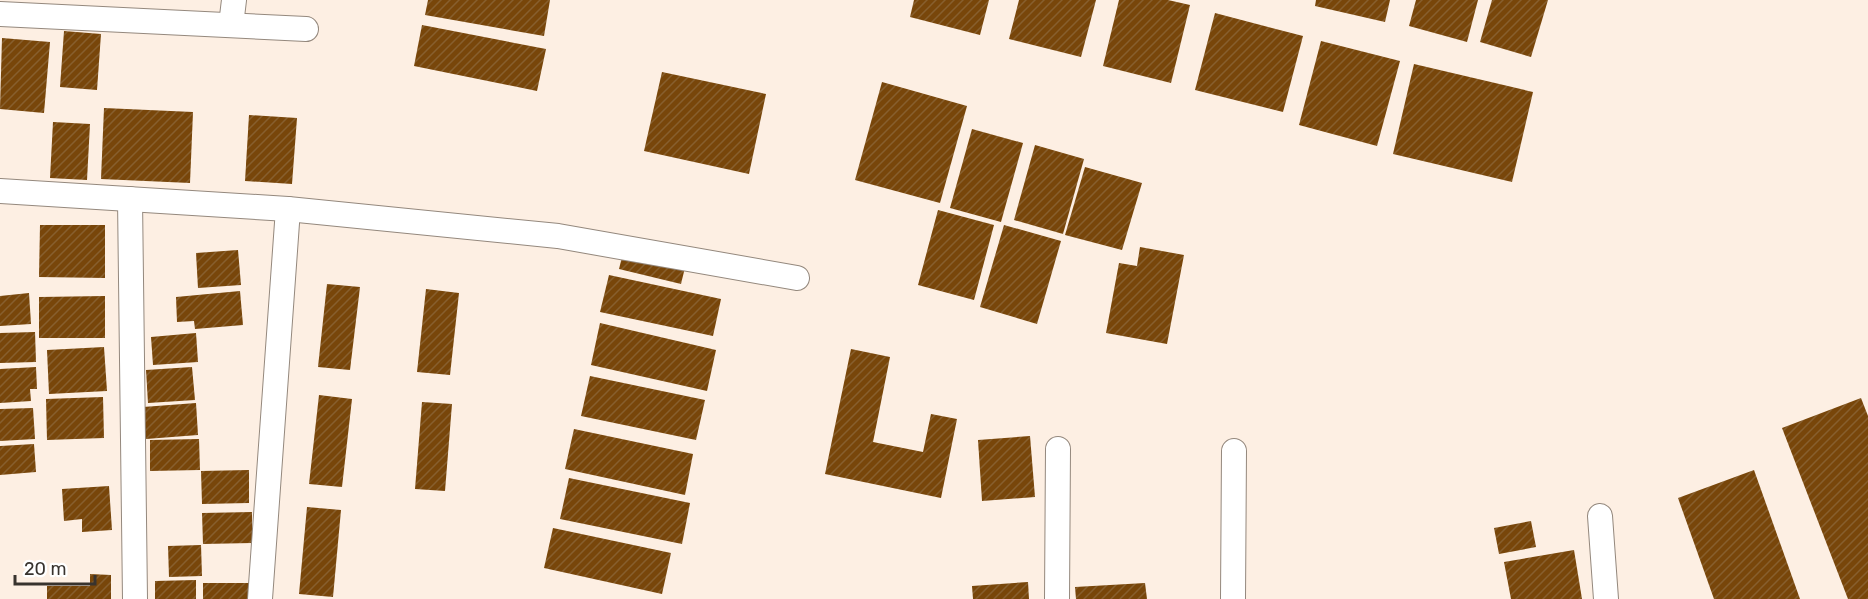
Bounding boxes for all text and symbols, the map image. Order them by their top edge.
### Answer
scale bar [15,548,94,586]
text: 20 m [24,558,66,580]

